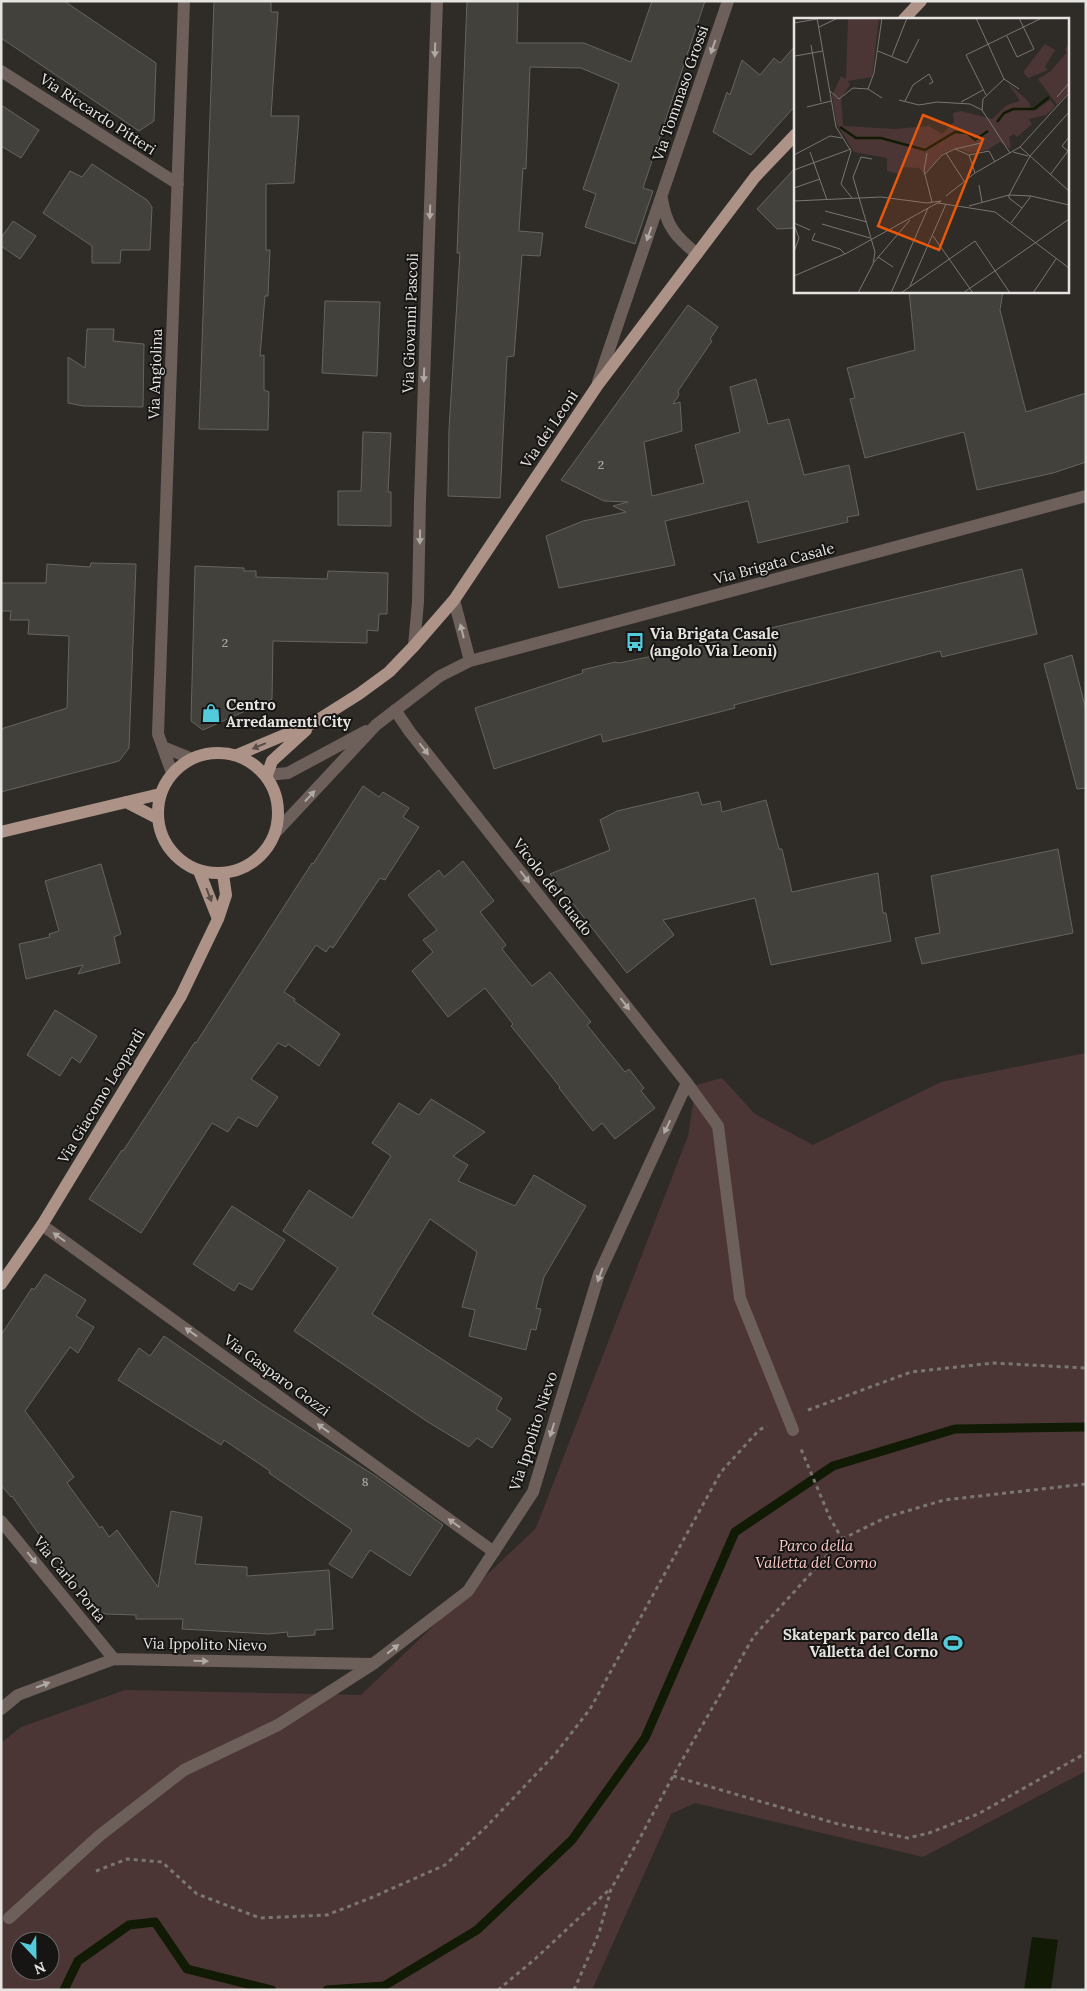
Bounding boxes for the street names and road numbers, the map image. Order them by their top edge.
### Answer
street label: Via Tommaso Grossi [648,23,712,164]
street label: Via Riccardo Pitteri [35,69,160,159]
street label: Via Giovanni Pascoli [398,253,422,394]
street label: Via Angiolina [144,328,166,421]
street label: Via dei Leoni [516,387,582,472]
street label: Via Brigata Casale [711,538,836,588]
street label: Vicolo del Guado [508,834,597,940]
street label: Via Giacomo Leopardi [53,1025,149,1168]
street label: Via Gasparo Gozzi [219,1329,334,1420]
street label: Via Ippolito Nievo [504,1369,561,1494]
street label: Via Carlo Porta [29,1532,111,1626]
street label: Via Ippolito Nievo [142,1633,267,1655]

